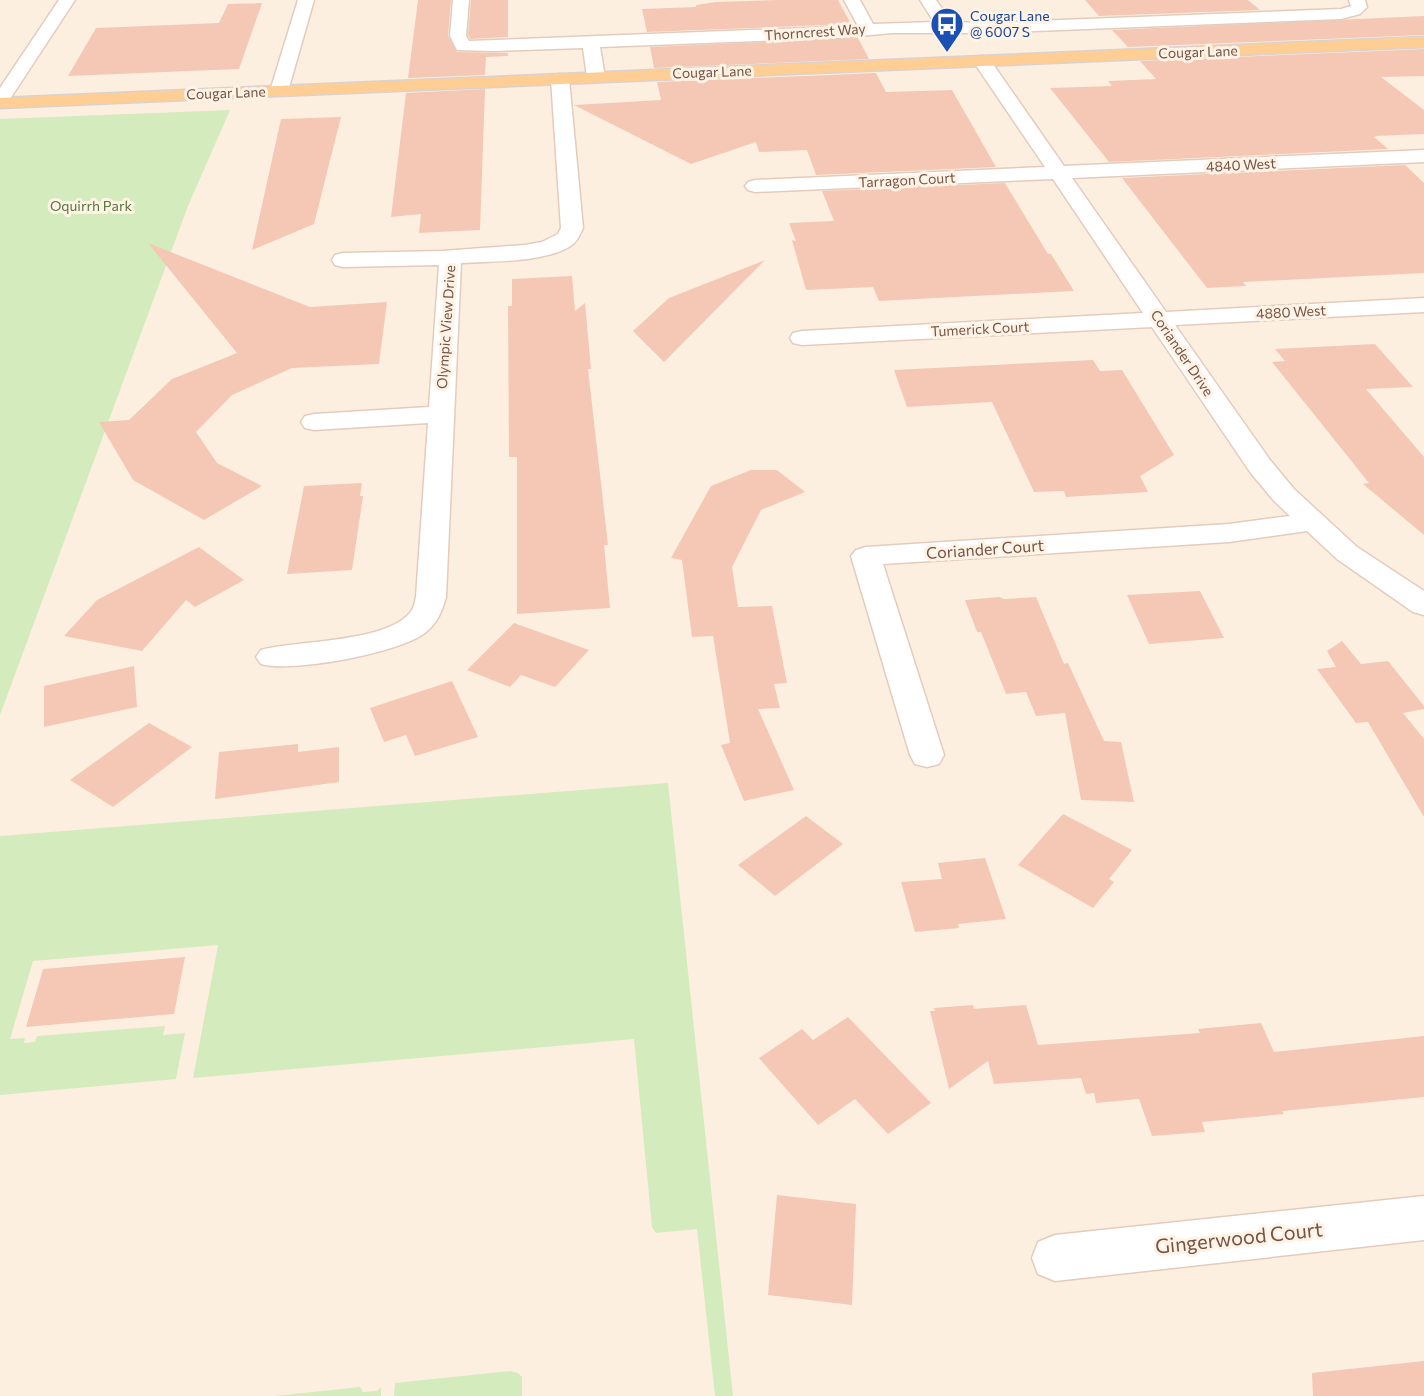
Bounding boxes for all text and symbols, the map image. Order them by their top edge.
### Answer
bus stop icon: Cougar Lane @ 6007 S [929,6,965,53]
place label: Cougar Lane @ 6007 S [970,7,1050,40]
street label: Thorncrest Way [764,19,866,44]
street label: Cougar Lane [1158,42,1238,61]
street label: Cougar Lane [672,62,752,81]
street label: Cougar Lane [186,83,266,102]
street label: 4840 West [1206,154,1277,175]
street label: Tarragon Court [858,168,956,191]
park label: Oquirrh Park [50,197,133,214]
street label: Olympic View Drive [433,264,458,389]
street label: 4880 West [1256,301,1327,322]
street label: Coriander Drive [1147,306,1217,399]
street label: Tumerick Court [930,317,1030,340]
street label: Coriander Court [925,535,1045,562]
street label: Gingerwood Court [1154,1216,1324,1258]

